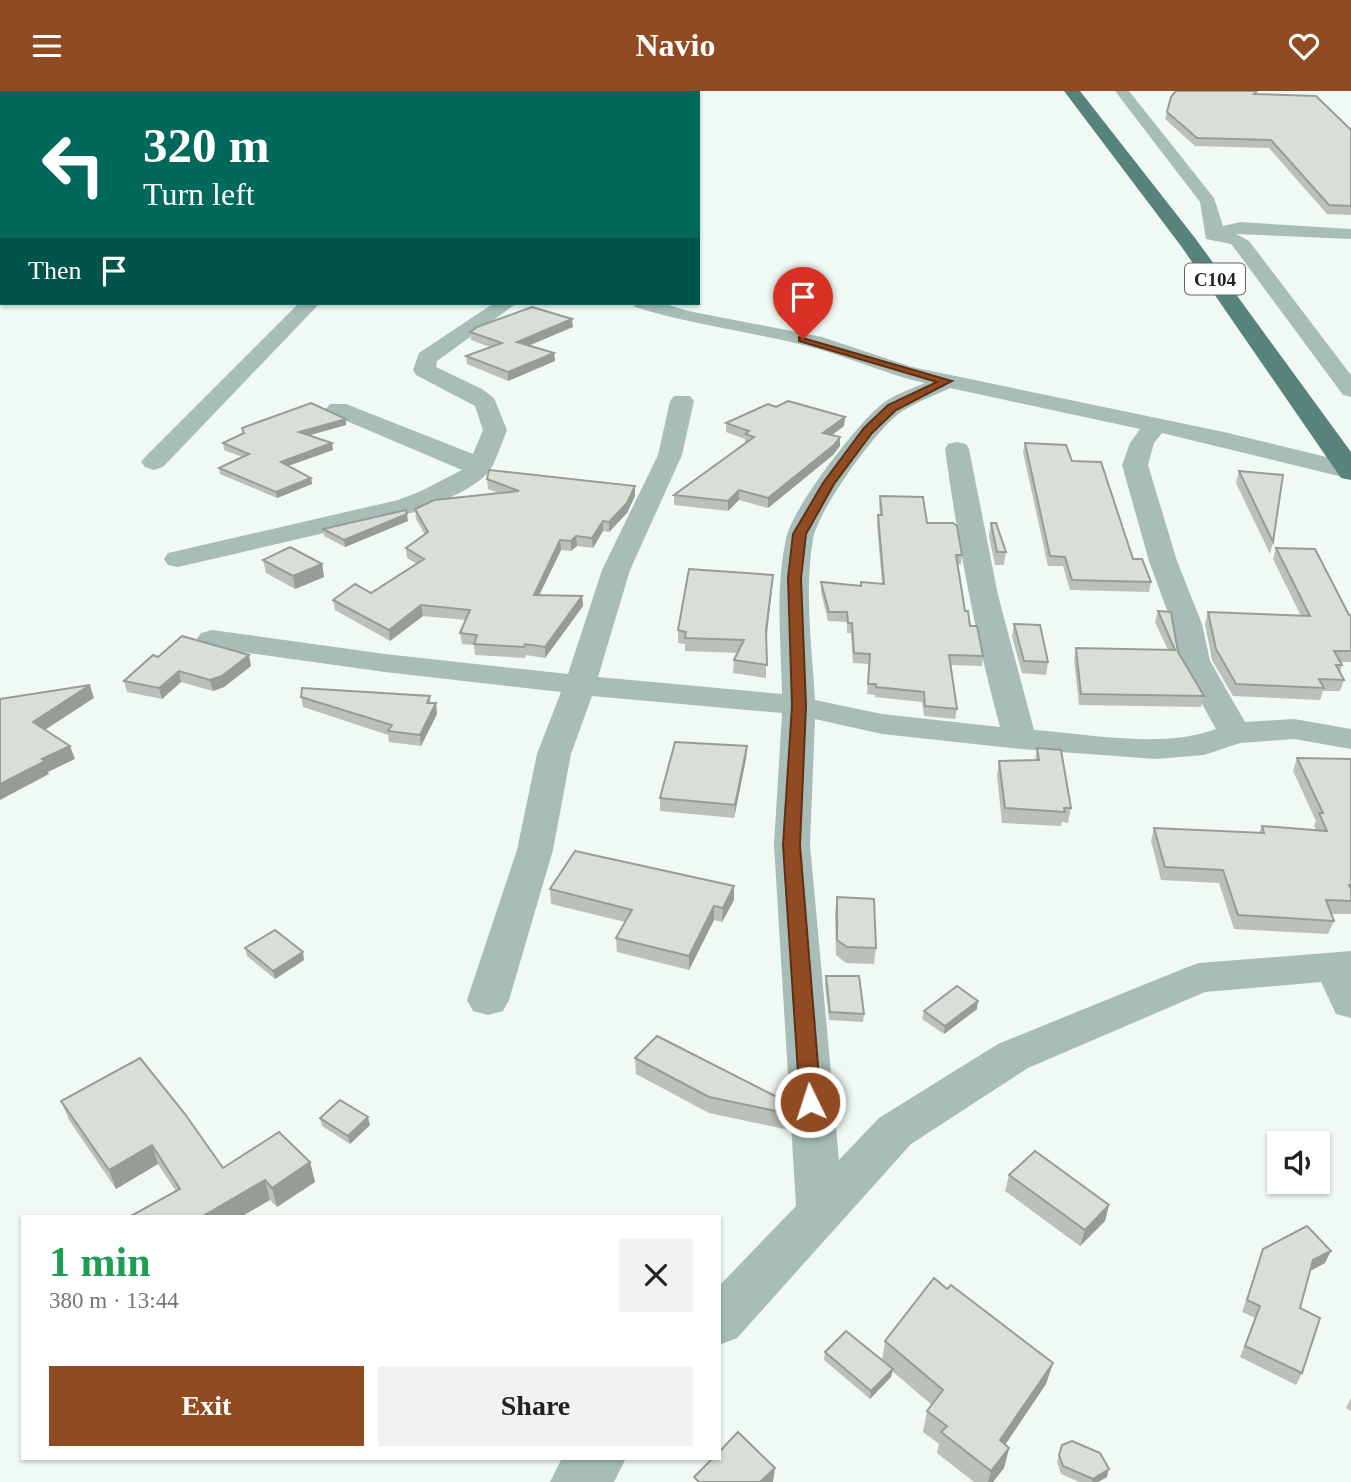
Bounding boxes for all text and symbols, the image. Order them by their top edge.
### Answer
icon: menu [28,27,66,65]
text: Navio [636,27,716,63]
icon: heart [1285,27,1323,65]
text: 320 m [143,118,270,173]
icon: left [28,119,119,210]
text: Turn left [143,176,255,212]
icon: arrive [95,252,133,290]
text: Then [28,256,81,285]
road number: C104 [1185,263,1245,295]
pin [773,267,833,339]
icon: arrive [784,278,822,316]
position arrow [773,1065,847,1139]
map controls [1267,1131,1330,1194]
button: sound [1267,1131,1330,1194]
button: close [619,1238,693,1312]
text: 1 min [49,1239,151,1285]
text: 380 m · 13:44 [49,1288,179,1313]
button: Exit [49,1366,364,1446]
button: Share [378,1366,693,1446]

